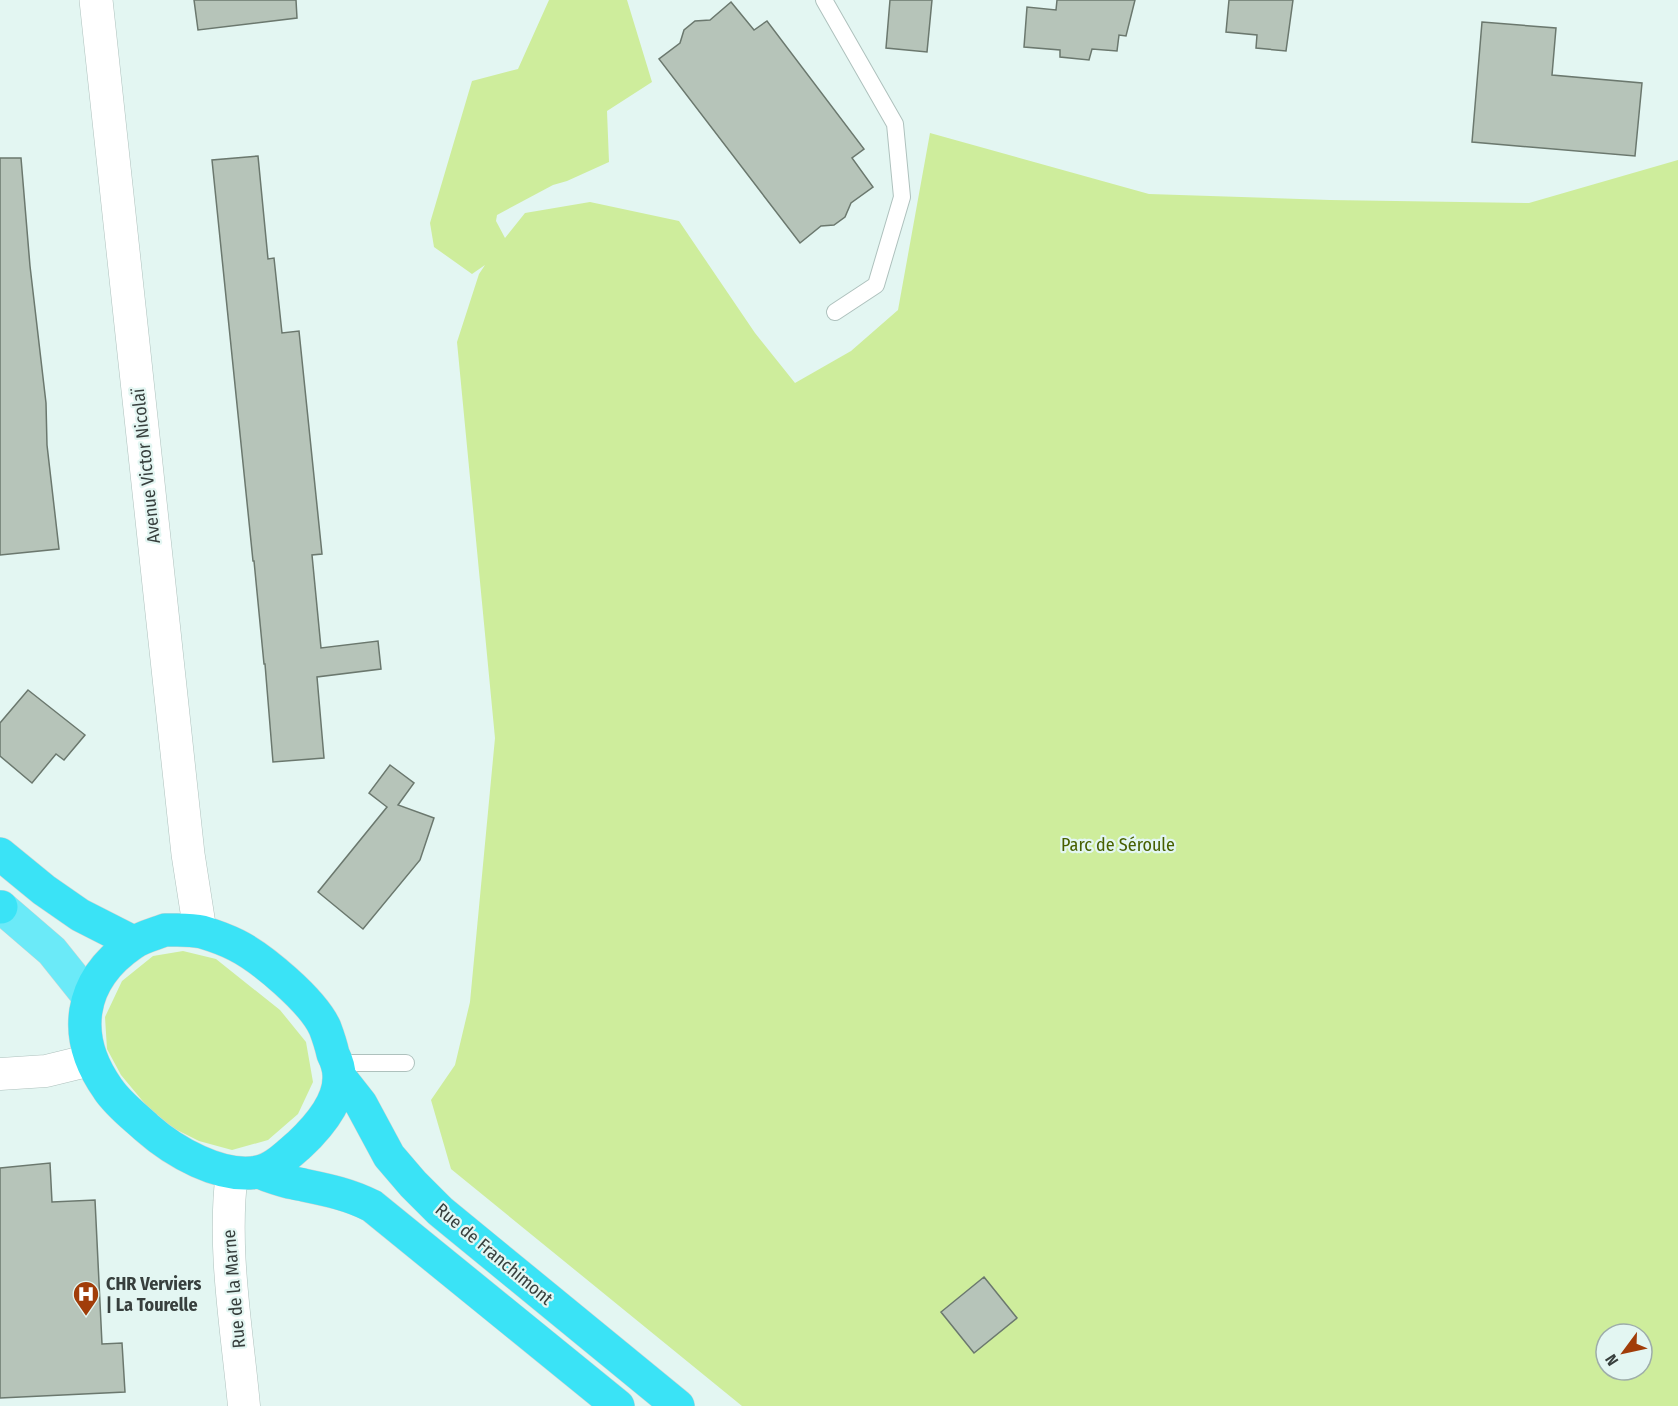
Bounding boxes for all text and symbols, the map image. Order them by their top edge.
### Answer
street label: Avenue Victor Nicolaï [127,387,165,545]
park label: Parc de Séroule [1061,834,1175,856]
street label: Rue de Franchimont [431,1198,557,1310]
street label: Rue de la Marne [218,1229,250,1349]
place label: CHR Verviers | La Tourelle [106,1273,201,1316]
hospital icon: CHR Verviers | La Tourelle [71,1279,101,1317]
north arrow [1594,1322,1654,1382]
text: N [1601,1351,1622,1369]

